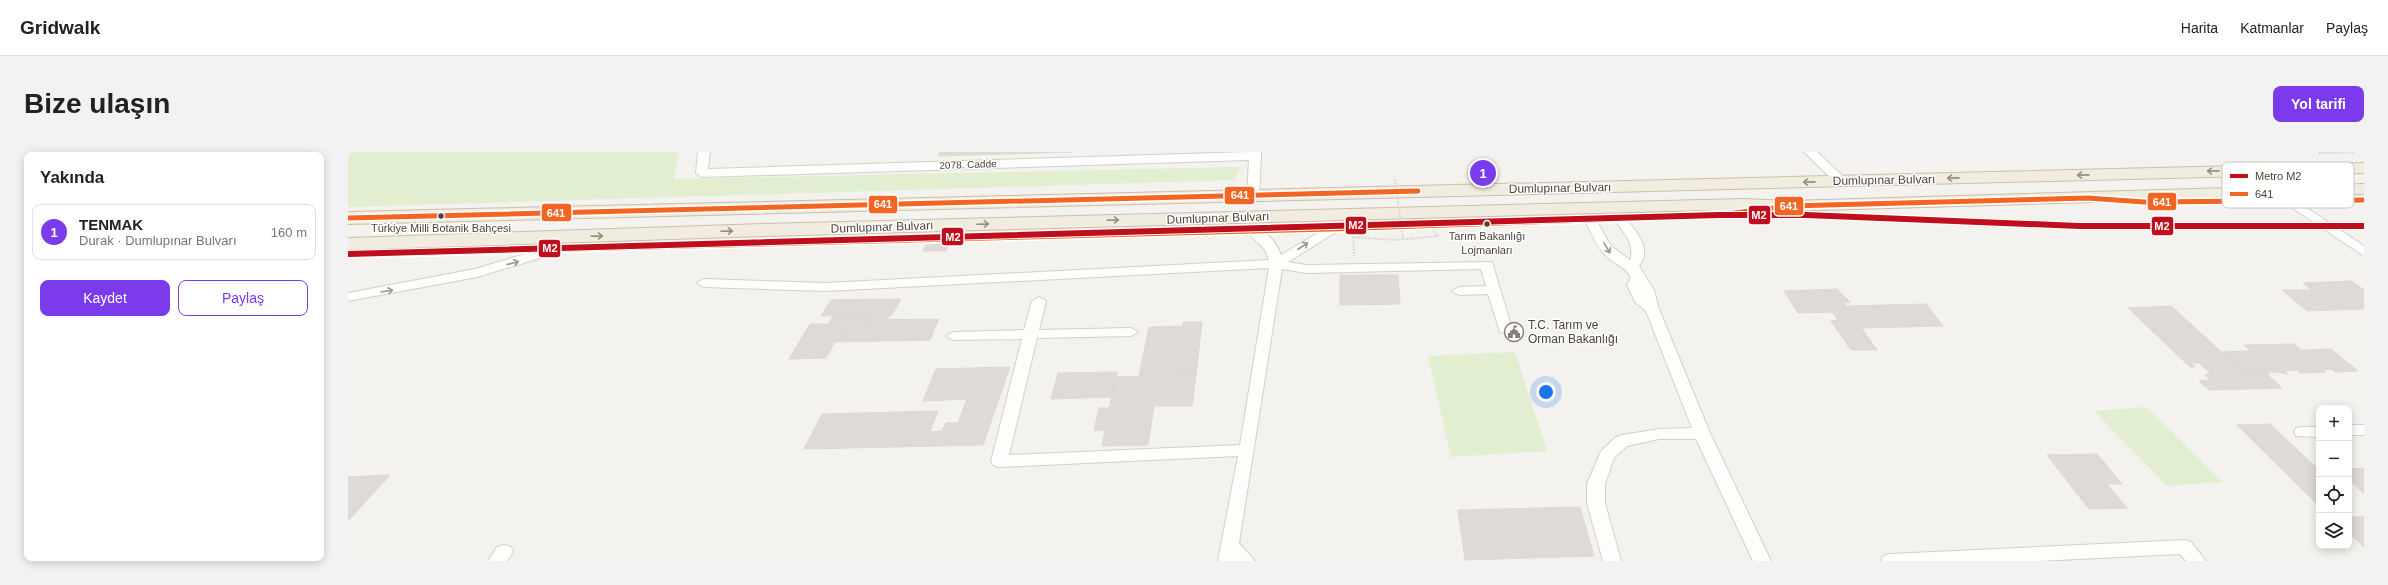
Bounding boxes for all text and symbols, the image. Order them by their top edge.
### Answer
text: Gridwalk [20,17,100,38]
text: Harita [2181,20,2218,36]
text: Katmanlar [2240,20,2304,36]
text: Paylaş [2326,20,2368,36]
button: Yol tarifi [2273,86,2364,122]
text: Bize ulaşın [24,88,170,119]
street label: 2078. Cadde [939,158,997,171]
pin: 1 [1470,158,1496,188]
legend [2222,162,2354,208]
text: Yakında [40,168,104,187]
one-way arrow [2207,168,2220,175]
text: Metro M2 [2255,170,2301,182]
one-way arrow [2077,171,2090,178]
street label: Dumlupınar Bulvarı [1833,172,1935,188]
one-way arrow [1947,174,1960,182]
one-way arrow [1803,178,1816,185]
street label: Dumlupınar Bulvarı [1509,180,1611,196]
line badge: 641 [1224,186,1255,205]
text: 641 [2255,188,2273,200]
text: 641 [1231,189,1249,201]
line badge: 641 [2147,192,2177,211]
line badge: 641 [868,195,898,214]
line badge: 641 [1774,196,1804,216]
text: 641 [2153,196,2171,208]
text: 641 [874,198,892,210]
text: 641 [1780,200,1798,212]
line badge: 641 [541,203,572,222]
line badge: M2 [1748,205,1771,225]
text: 641 [547,207,565,219]
street label: Dumlupınar Bulvarı [1166,209,1270,227]
text: M2 [1751,209,1767,221]
marker: Türkiye Milli Botanik Bahçesi [436,211,446,221]
text: TENMAK [79,216,143,233]
line badge: M2 [1345,216,1367,235]
line badge: M2 [2151,216,2174,236]
one-way arrow [1106,217,1119,224]
street label: Dumlupınar Bulvarı [830,218,934,236]
text: M2 [1348,219,1364,231]
marker: Tarım Bakanlığı Lojmanları [1482,219,1492,229]
one-way arrow [976,220,989,228]
text: M2 [2154,220,2170,232]
place label: Türkiye Milli Botanik Bahçesi [371,222,511,234]
text: 1 [50,225,58,240]
text: 160 m [271,225,307,240]
one-way arrow [720,227,733,235]
line badge: M2 [941,227,964,246]
place label: Tarım Bakanlığı Lojmanları [1449,230,1525,256]
text: M2 [945,231,961,243]
one-way arrow [590,232,603,239]
text: Durak · Dumlupınar Bulvarı [79,233,237,248]
line badge: M2 [538,239,561,258]
text: M2 [542,242,558,254]
one-way arrow [1297,242,1308,250]
one-way arrow [1603,242,1611,253]
one-way arrow [507,259,520,266]
button: Kaydet [40,280,170,316]
button: Paylaş [178,280,308,316]
one-way arrow [380,286,393,294]
place label: T.C. Tarım ve Orman Bakanlığı [1528,318,1618,346]
public building icon: T.C. Tarım ve Orman Bakanlığı [1503,321,1525,343]
your location [1536,382,1556,402]
map controls [2316,405,2352,549]
button: + [2316,405,2352,441]
button: − [2316,441,2352,477]
button: locate [2316,477,2352,513]
button: layers [2316,513,2352,549]

